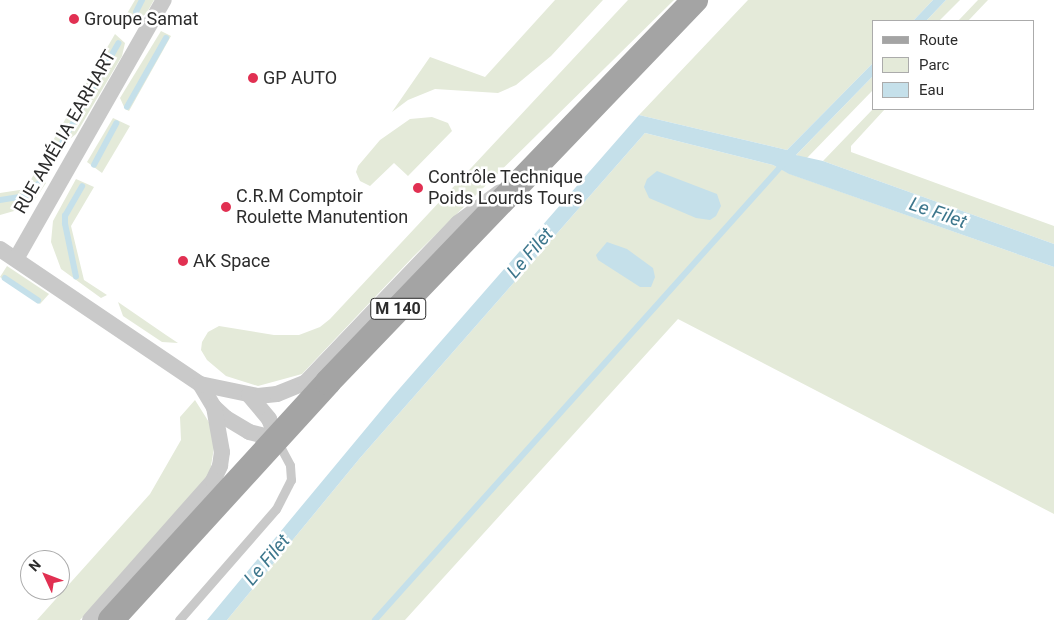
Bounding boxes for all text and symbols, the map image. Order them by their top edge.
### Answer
place label: Groupe Samat [84,8,198,30]
marker: Groupe Samat [68,13,80,25]
legend [872,20,1034,110]
text: Route [919,31,958,49]
street label: RUE AMÉLIA EARHART [9,46,121,218]
text: Parc [919,56,949,74]
place label: GP AUTO [263,67,337,89]
marker: GP AUTO [247,72,259,84]
text: Eau [919,81,944,99]
place label: Contrôle Technique Poids Lourds Tours [428,167,583,210]
marker: Contrôle Technique Poids Lourds Tours [412,182,424,194]
place label: C.R.M Comptoir Roulette Manutention [236,186,408,228]
water label: Le Filet [906,193,970,233]
marker: C.R.M Comptoir Roulette Manutention [220,201,232,213]
water label: Le Filet [502,223,558,283]
place label: AK Space [193,250,270,272]
marker: AK Space [177,255,189,267]
road number: M 140 [369,296,427,322]
water label: Le Filet [239,530,295,590]
north arrow [20,550,70,600]
text: N [26,556,44,575]

